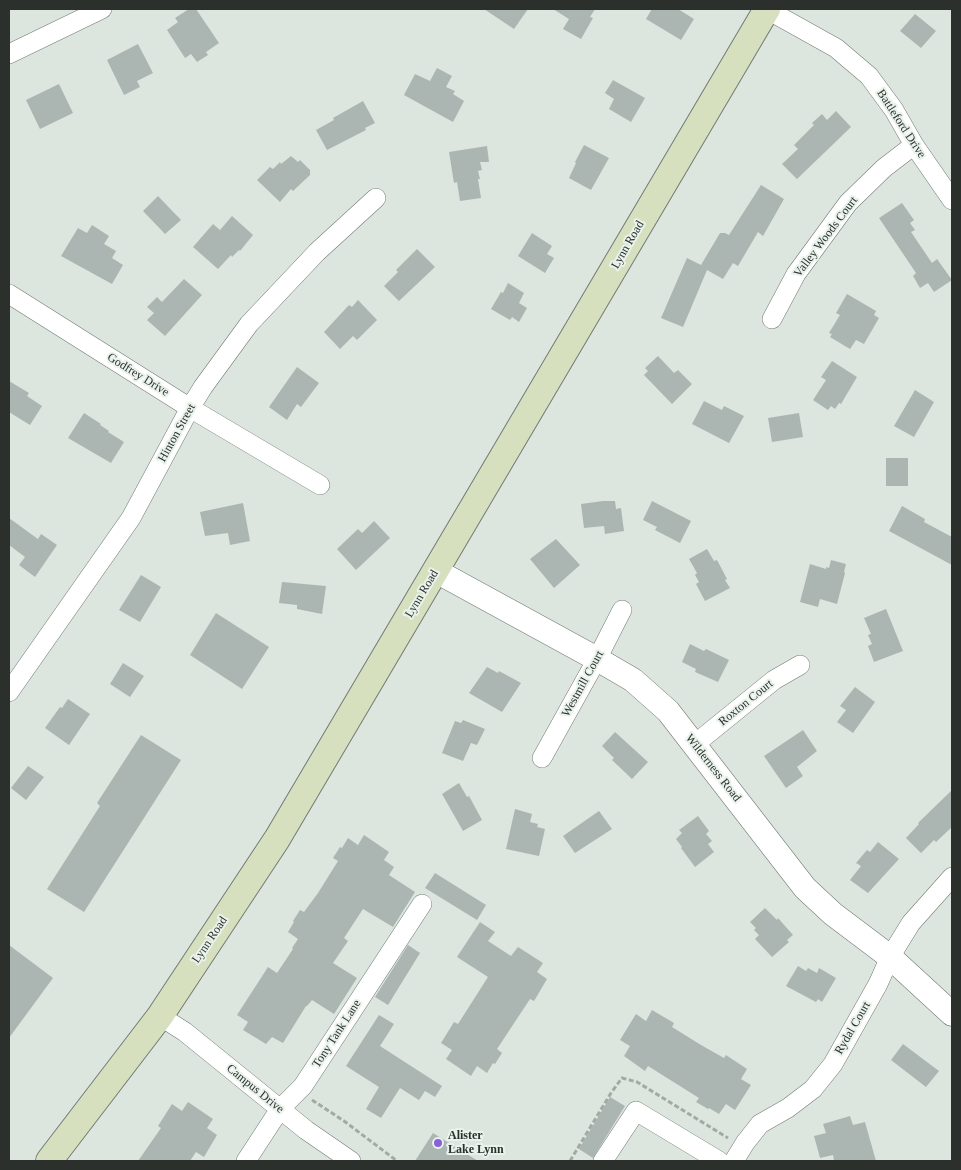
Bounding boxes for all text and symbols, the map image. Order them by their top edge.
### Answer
street label: Battleford Drive [873,87,929,161]
street label: Valley Woods Court [791,194,861,280]
street label: Lynn Road [609,218,647,272]
street label: Godfrey Drive [104,350,172,400]
street label: Hinton Street [155,401,199,465]
street label: Lynn Road [402,568,442,620]
street label: Westmill Court [559,648,607,720]
street label: Roxton Court [716,677,776,729]
street label: Wilderness Road [682,731,744,805]
street label: Lynn Road [189,914,231,966]
street label: Tony Tank Lane [310,997,364,1071]
street label: Rydal Court [832,999,874,1057]
street label: Campus Drive [223,1061,287,1117]
place label: Alister Lake Lynn [448,1129,504,1157]
marker: Alister Lake Lynn [432,1137,444,1149]

